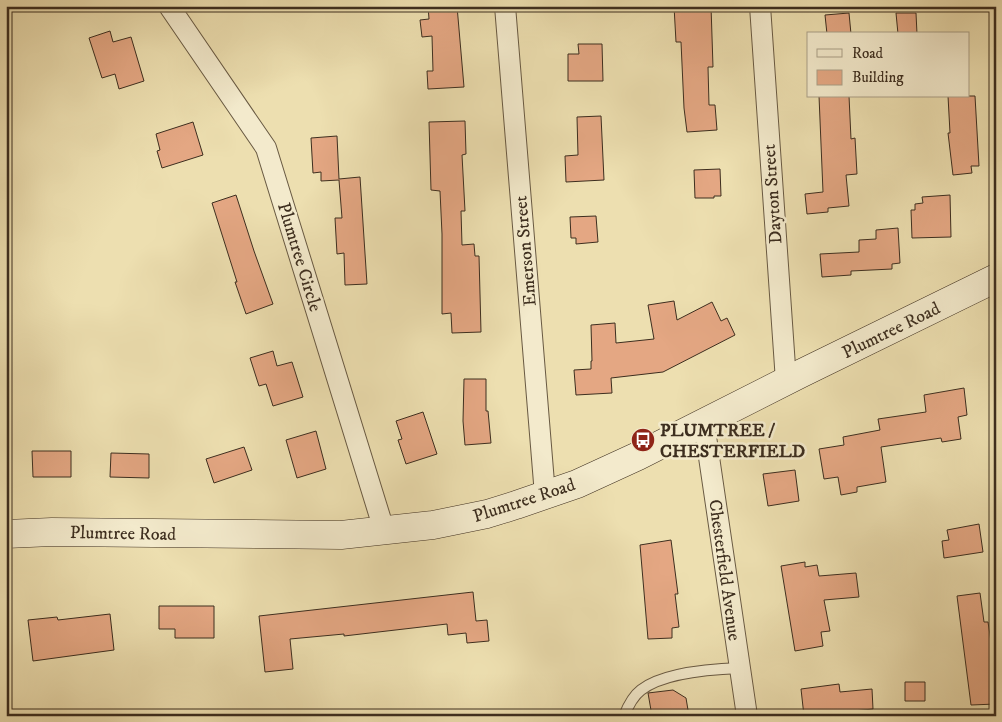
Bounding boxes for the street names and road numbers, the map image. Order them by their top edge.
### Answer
street label: Dayton Street [759,143,787,245]
street label: Emerson Street [510,194,542,307]
street label: Plumtree Circle [272,200,326,314]
street label: Plumtree Road [839,298,944,364]
street label: Plumtree Road [470,474,578,528]
street label: Chesterfield Avenue [703,498,745,642]
street label: Plumtree Road [70,522,176,546]

